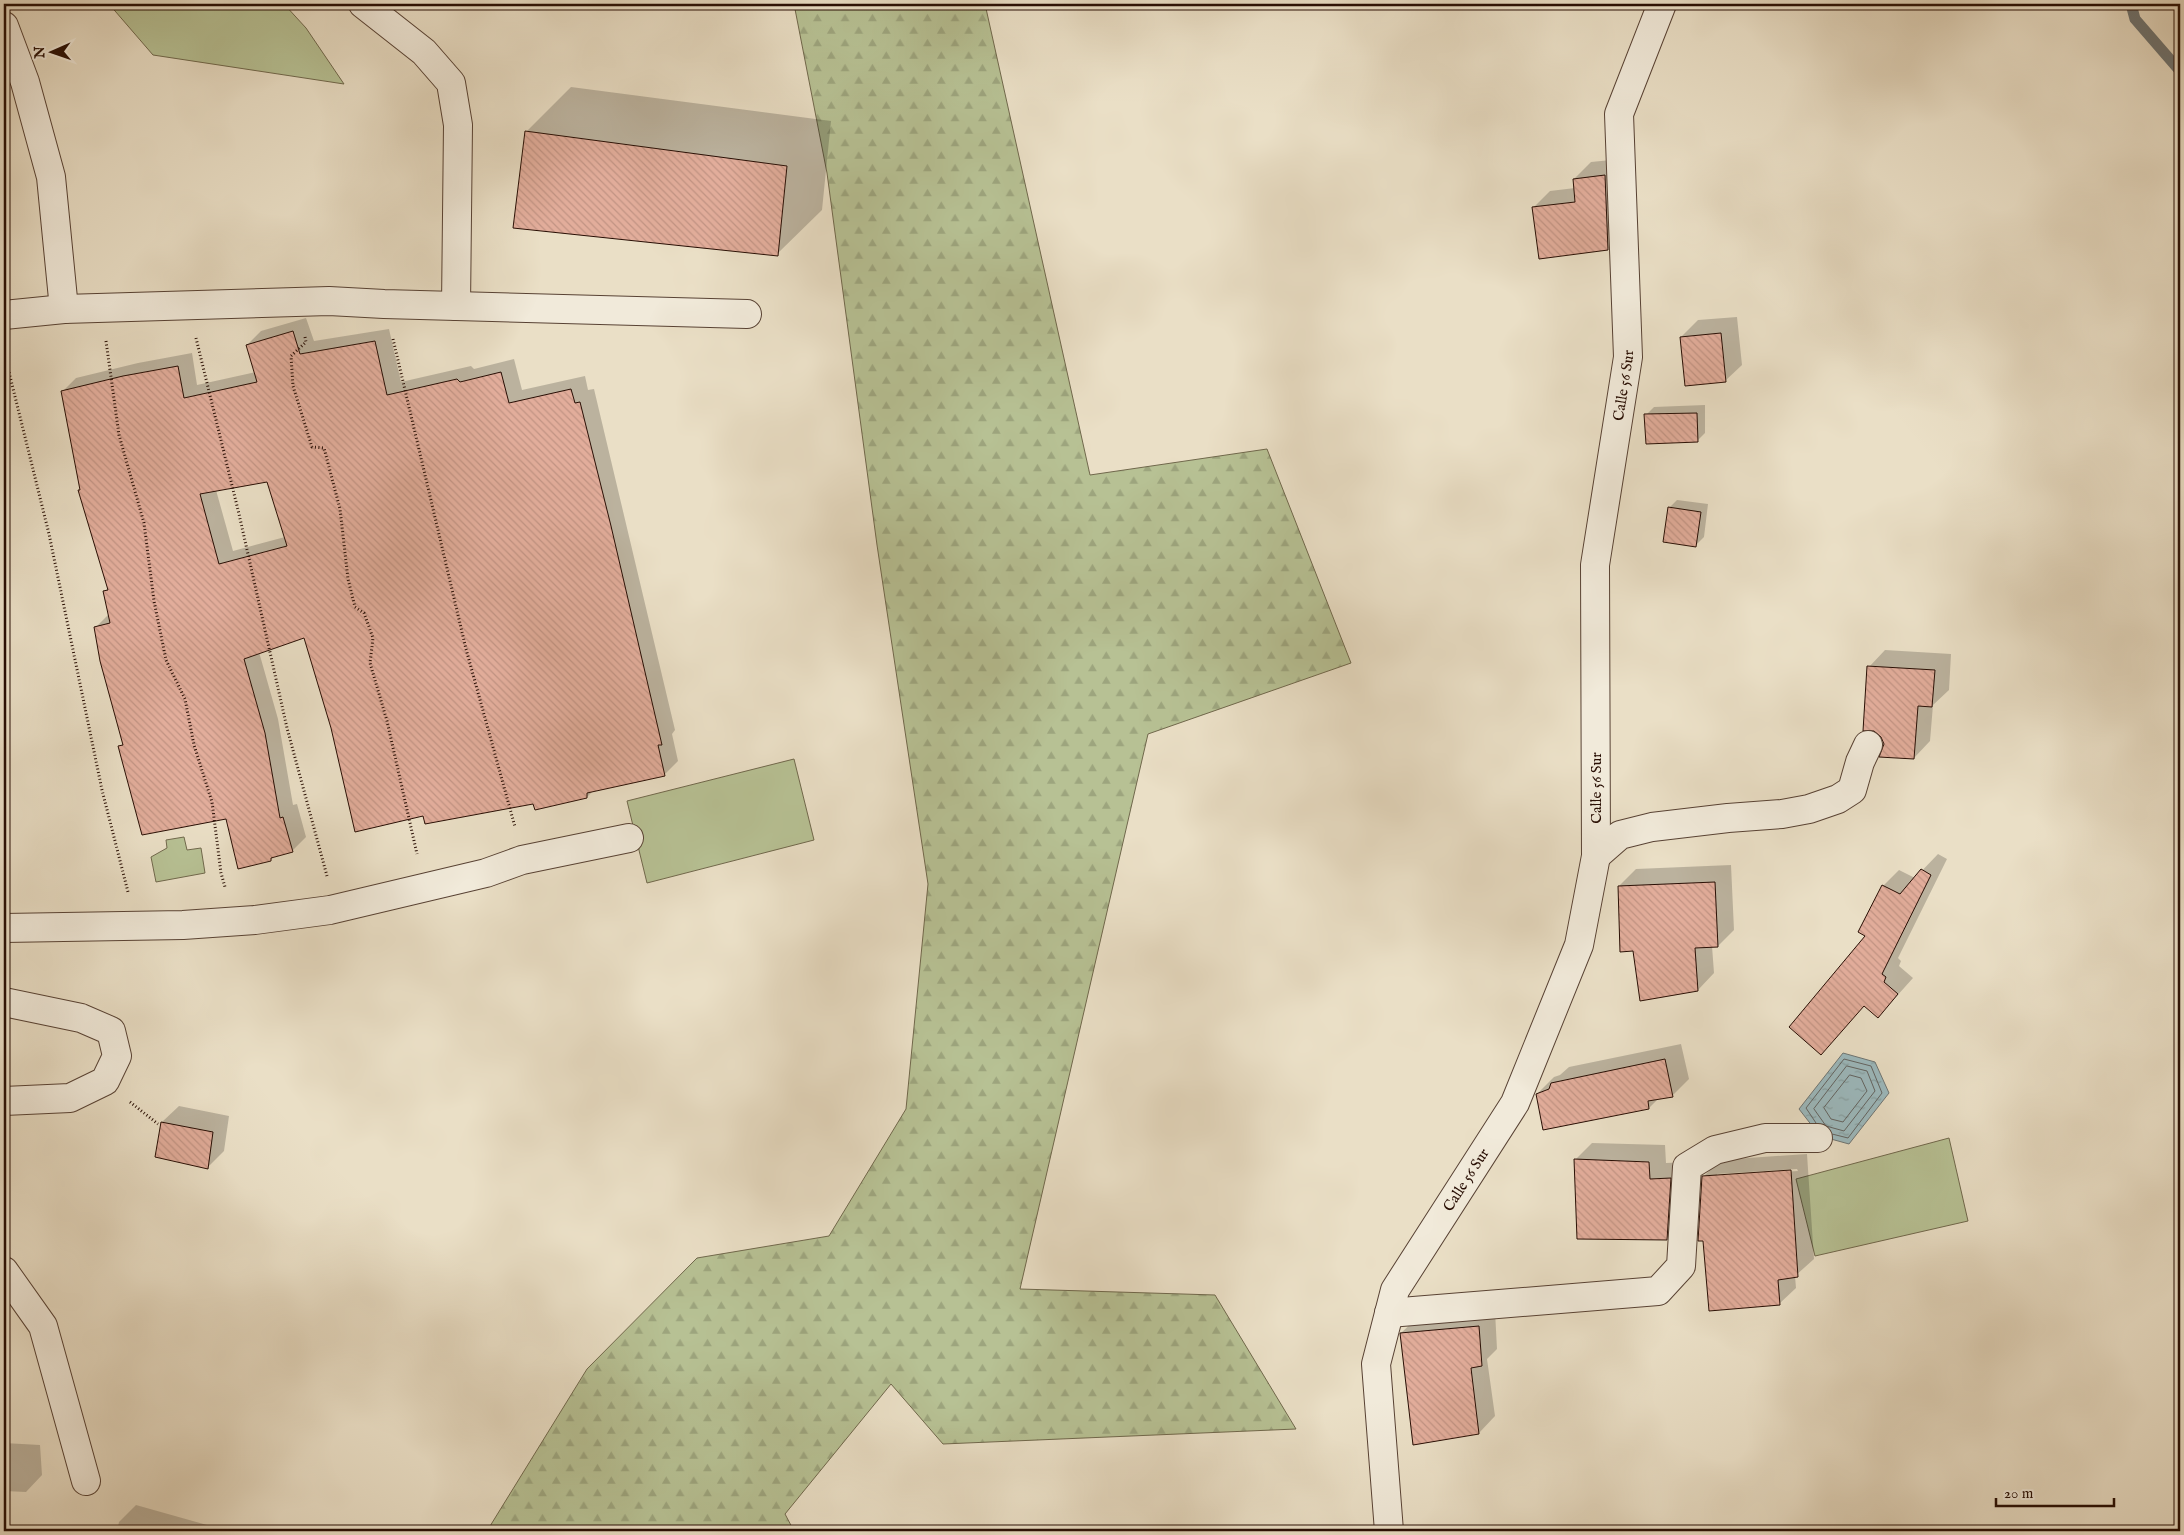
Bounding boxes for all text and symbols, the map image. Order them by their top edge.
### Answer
north arrow [28,28,78,78]
text: N [31,46,49,60]
street label: Calle 56 Sur [1609,349,1638,422]
street label: Calle 56 Sur [1587,752,1606,824]
street label: Calle 56 Sur [1439,1144,1494,1215]
scale bar [1996,1475,2114,1507]
text: 20 m [2004,1484,2034,1503]

